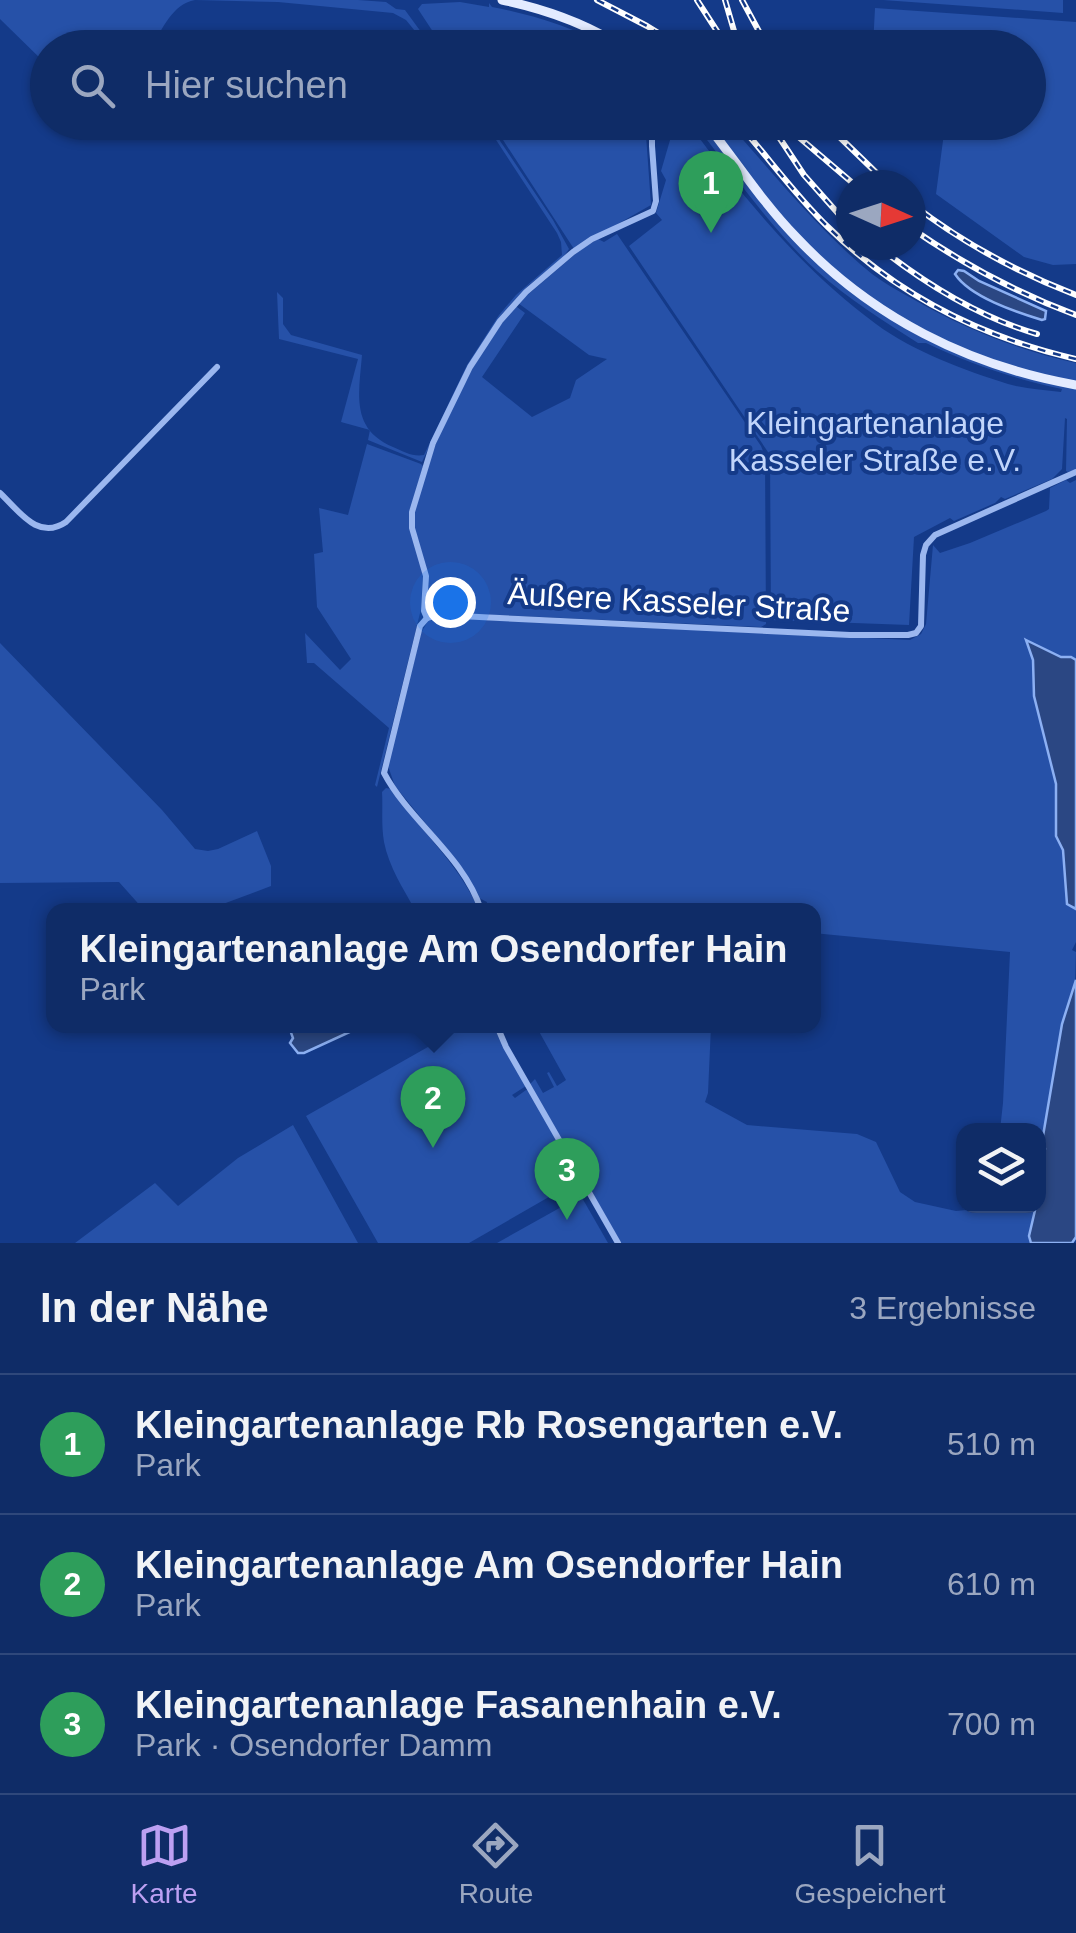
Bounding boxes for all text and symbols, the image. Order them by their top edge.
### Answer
search box [30,30,1046,140]
icon: search [65,58,120,113]
text: Hier suchen [145,64,348,106]
pin: 1 [678,150,744,233]
north arrow [836,170,926,260]
park label: Kleingartenanlage Kasseler Straße e.V. [729,405,1021,478]
street label: Äußere Kasseler Straße [507,575,851,629]
your location [425,577,476,628]
popup [46,903,821,1033]
text: Kleingartenanlage Am Osendorfer Hain [79,928,788,970]
text: Park [79,971,145,1007]
pin: 2 [400,1066,466,1148]
map controls [956,1123,1046,1213]
button: layers [956,1123,1046,1213]
pin: 3 [534,1138,600,1220]
text: In der Nähe [40,1284,269,1331]
text: 3 Ergebnisse [849,1290,1036,1326]
text: Kleingartenanlage Rb Rosengarten e.V. [135,1404,843,1446]
text: 1 [64,1426,81,1462]
text: 510 m [947,1426,1036,1462]
text: Park [135,1447,201,1483]
text: Kleingartenanlage Am Osendorfer Hain [135,1544,843,1586]
text: 2 [64,1566,81,1602]
text: 610 m [947,1566,1036,1602]
text: Park [135,1587,201,1623]
text: Kleingartenanlage Fasanenhain e.V. [135,1684,782,1726]
text: 3 [64,1706,81,1742]
text: 700 m [947,1706,1036,1742]
text: Park · Osendorfer Damm [135,1727,492,1763]
tab: Karte [131,1818,198,1910]
tab: Route [459,1818,533,1910]
tab: Gespeichert [794,1818,945,1910]

